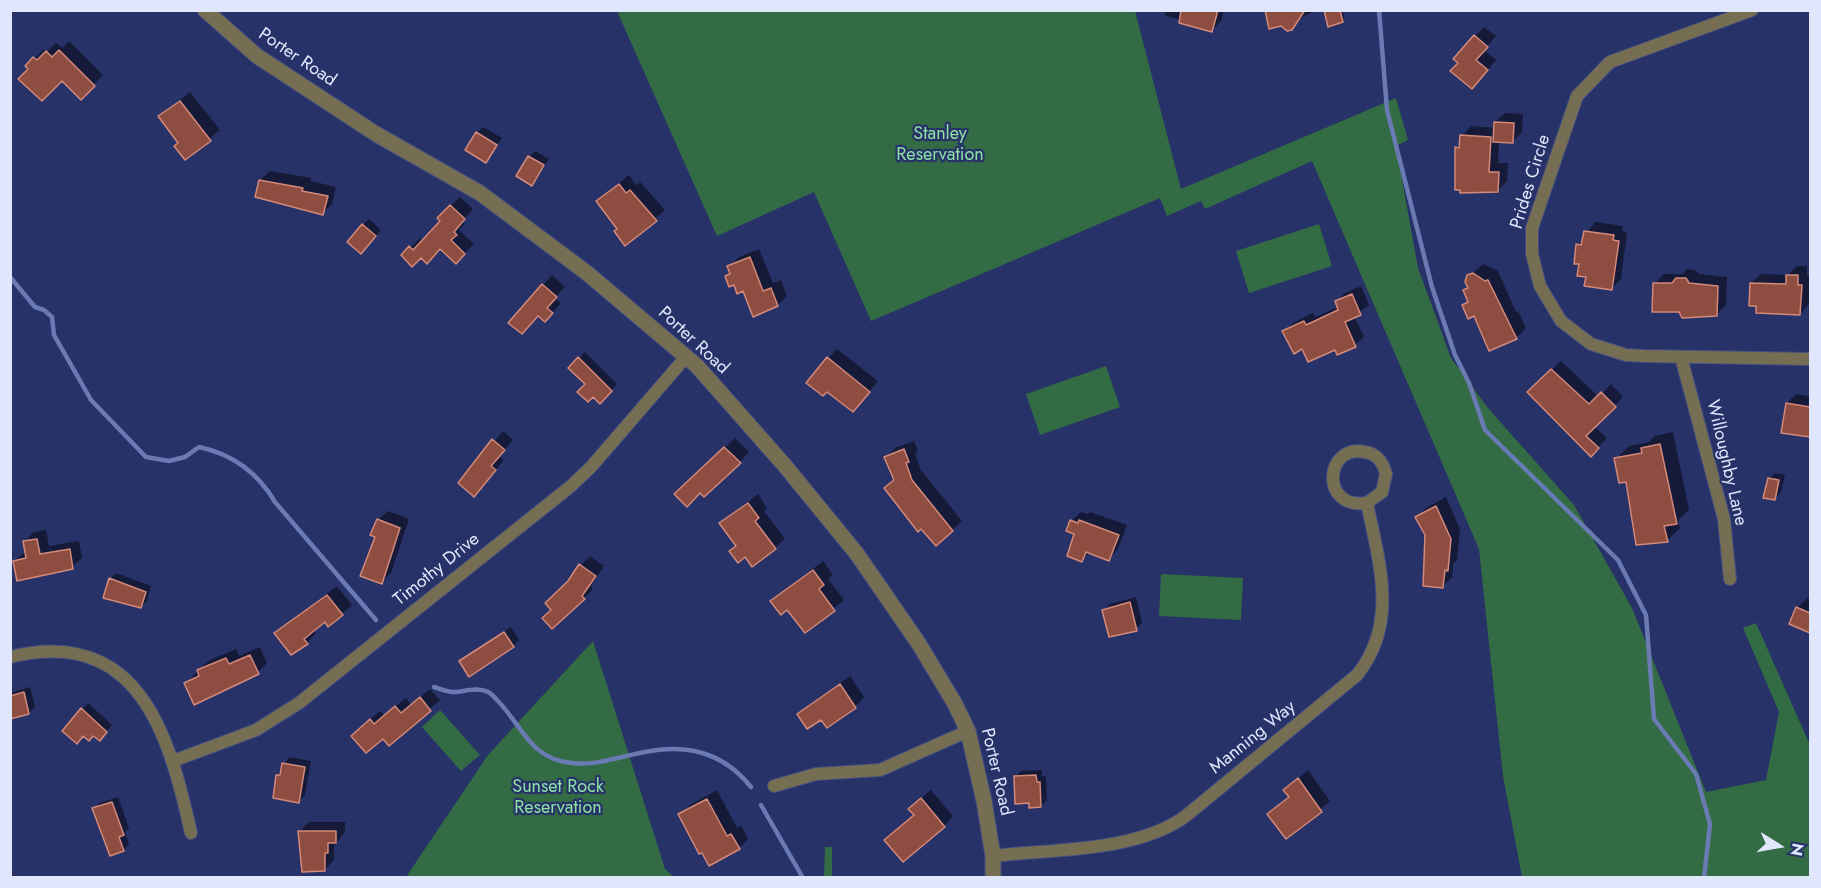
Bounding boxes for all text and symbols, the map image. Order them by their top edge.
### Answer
street label: Porter Road [254,24,340,92]
park label: Stanley Reservation [896,124,984,166]
street label: Prides Circle [1506,132,1556,232]
street label: Porter Road [653,303,733,379]
street label: Willoughby Lane [1701,398,1751,528]
street label: Timothy Drive [390,529,484,611]
street label: Manning Way [1206,697,1300,779]
street label: Porter Road [975,726,1017,818]
park label: Sunset Rock Reservation [512,777,604,820]
north arrow [1749,816,1809,876]
text: N [1785,841,1810,858]

